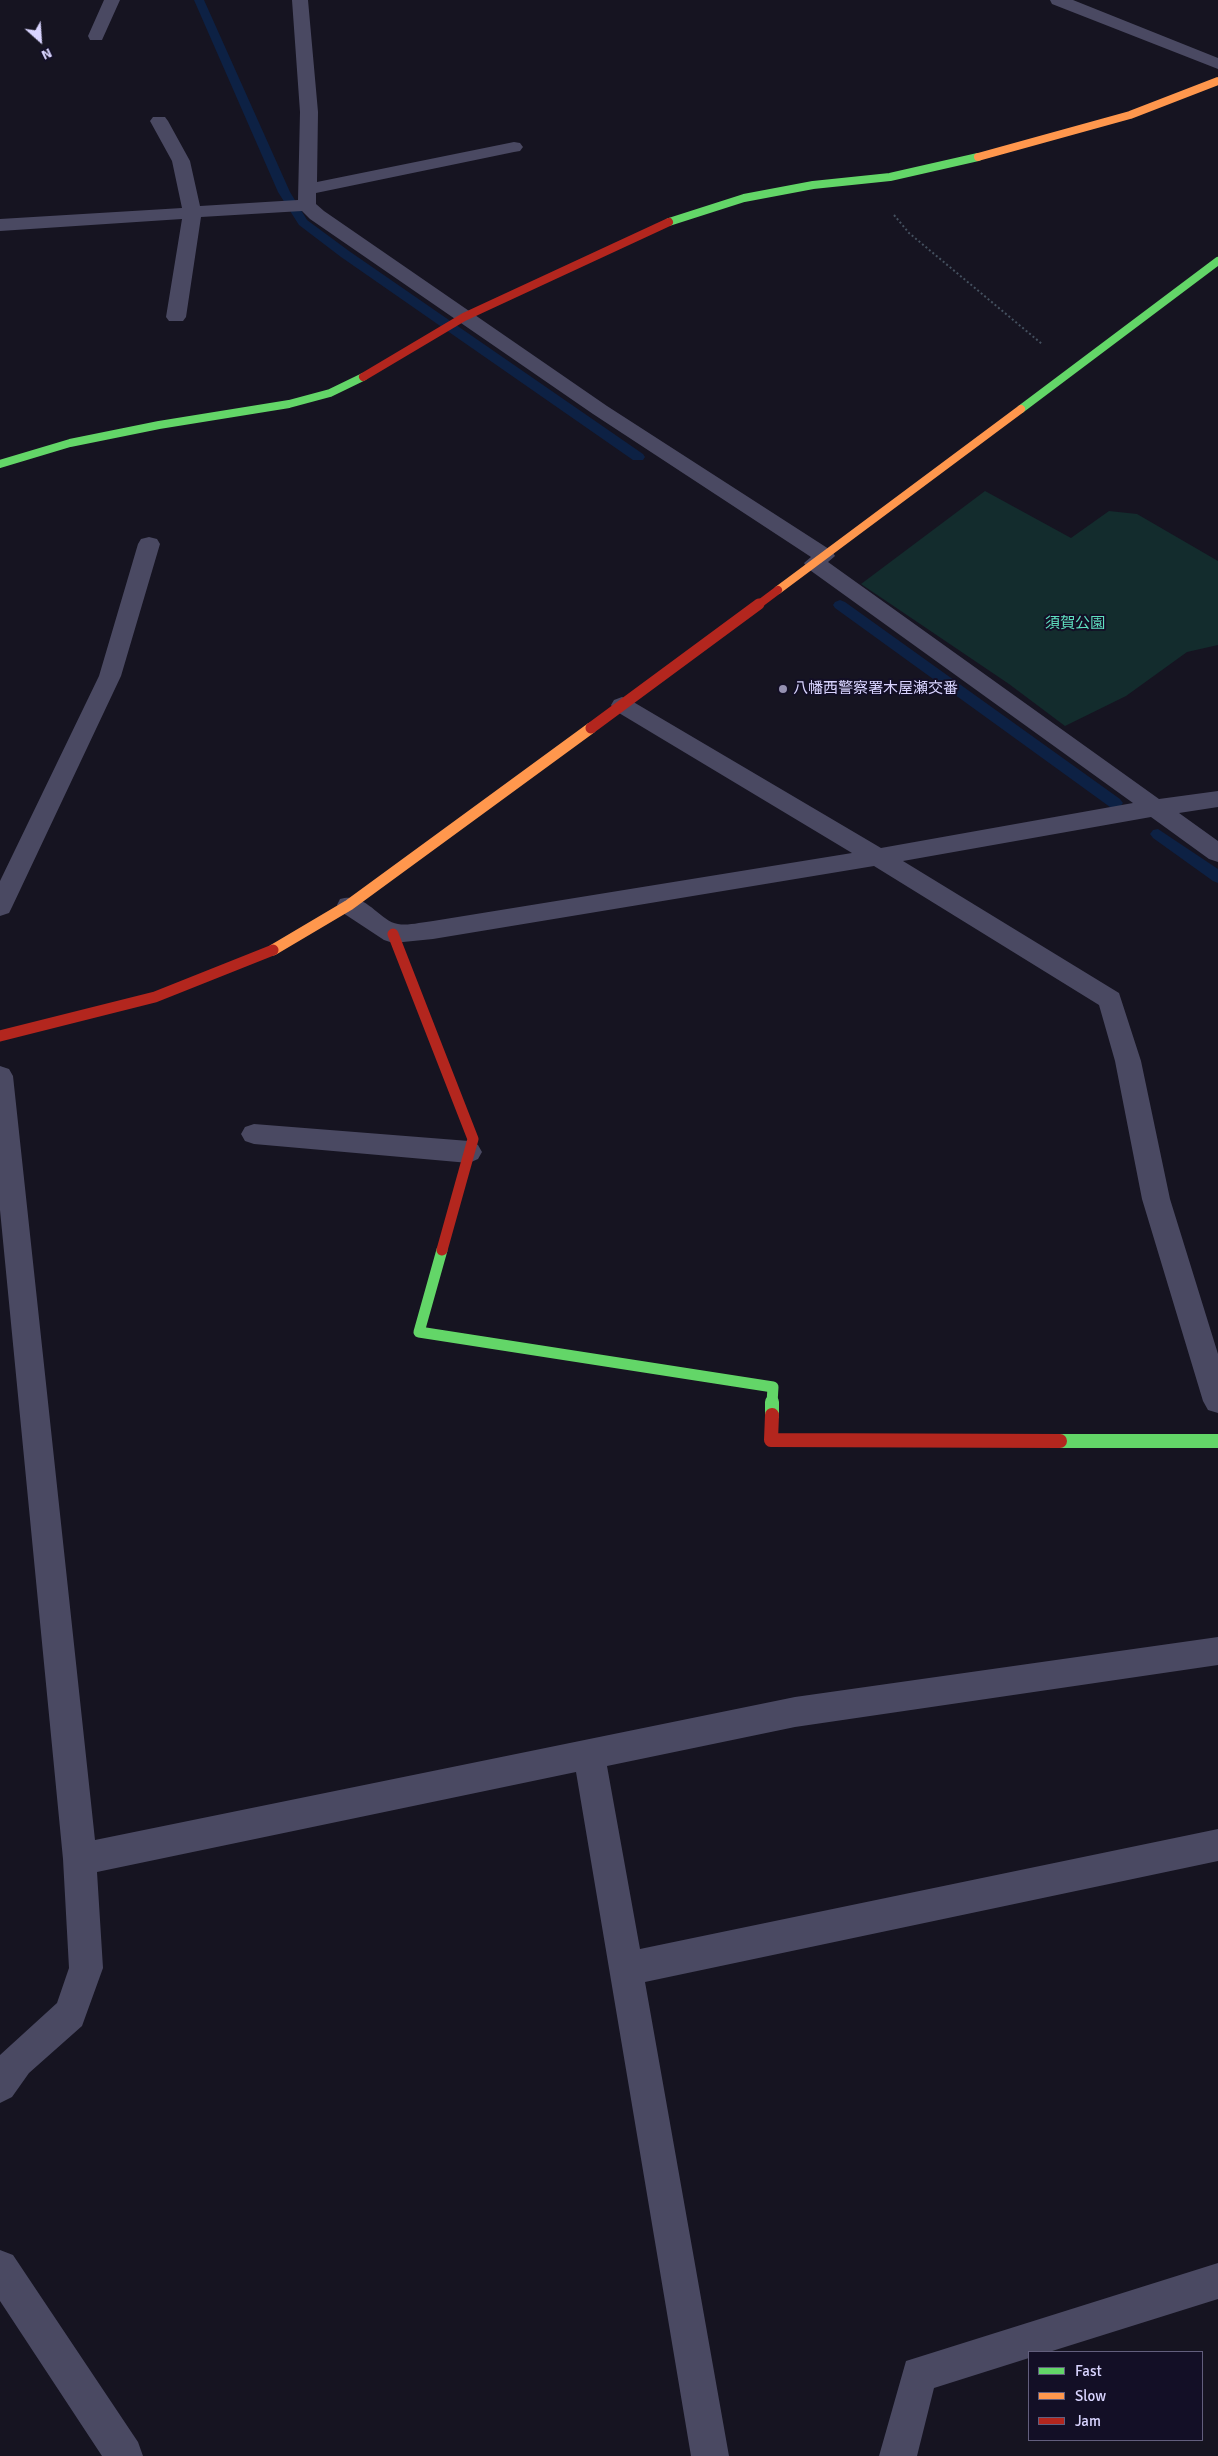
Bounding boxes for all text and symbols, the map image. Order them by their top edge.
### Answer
north arrow [15,15,65,65]
text: N [39,44,55,64]
park label: 須賀公園 [1045,615,1105,633]
place label: 八幡西警察署木屋瀬交番 [793,680,958,698]
marker: 八幡西警察署木屋瀬交番 [777,683,789,695]
legend [1028,2351,1203,2441]
text: Fast [1075,2362,1102,2380]
text: Slow [1075,2387,1106,2405]
text: Jam [1075,2412,1101,2430]

